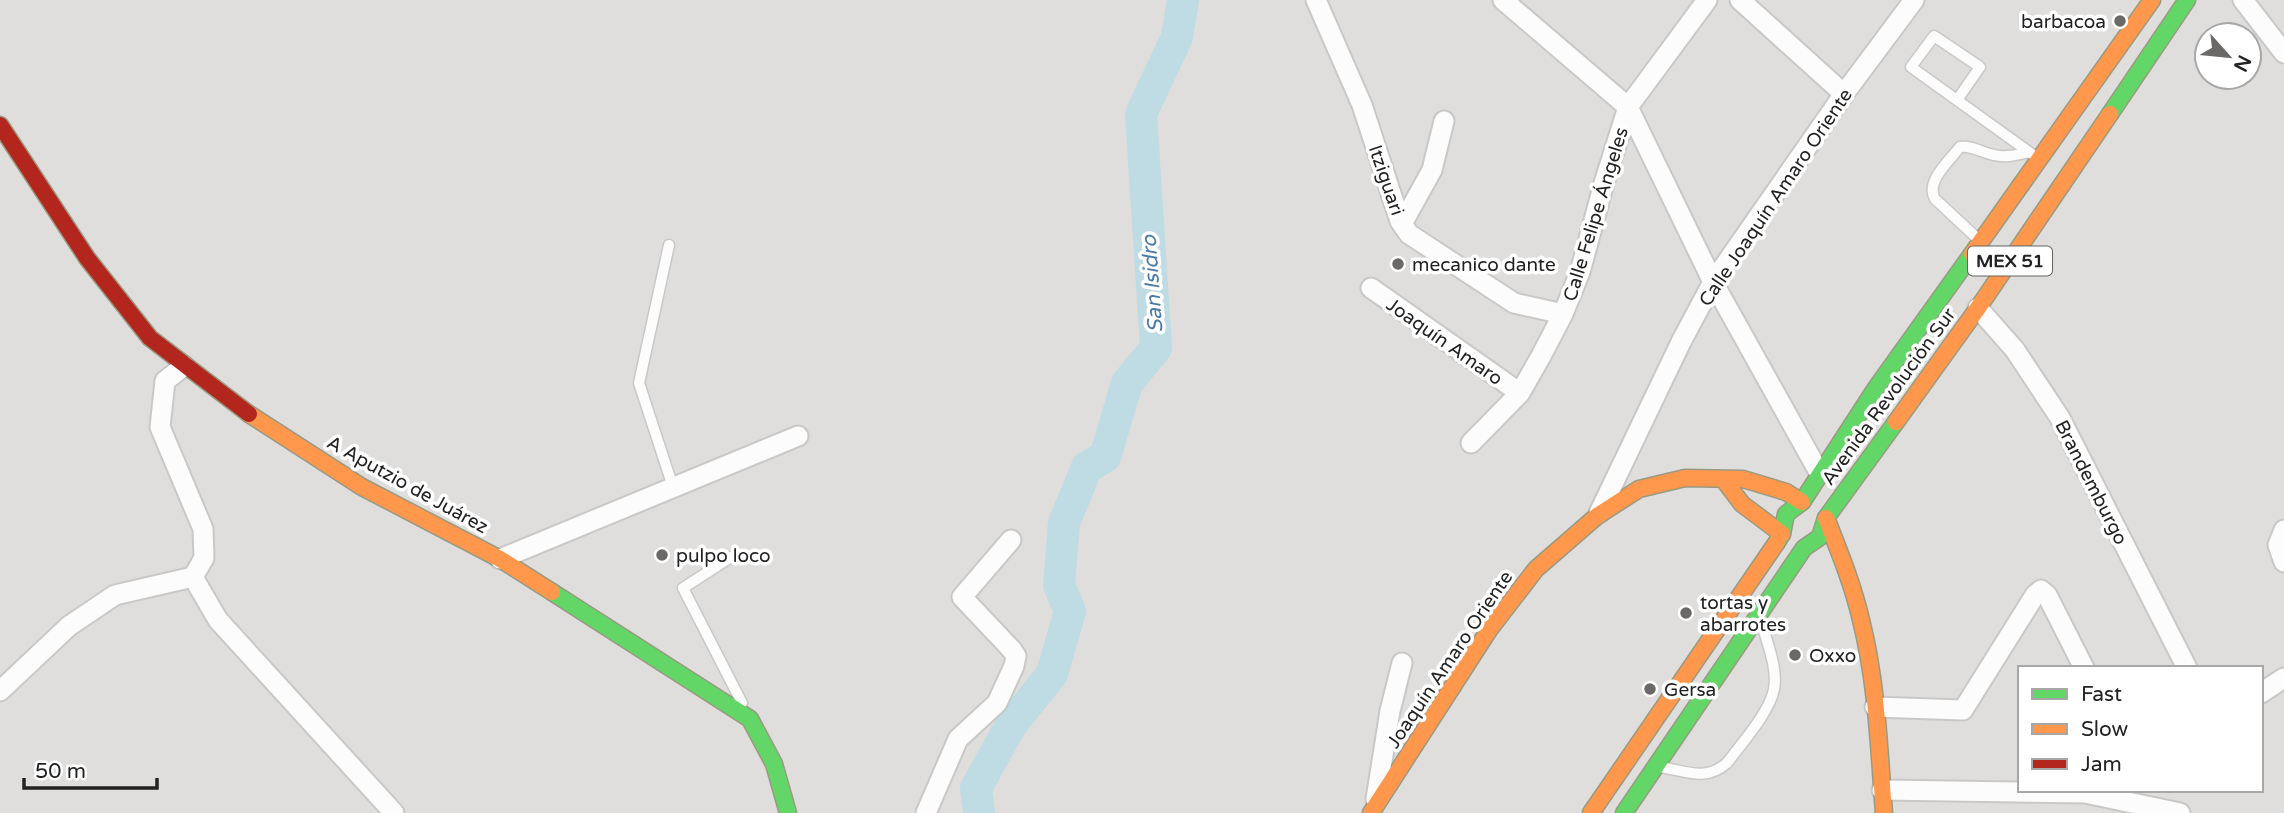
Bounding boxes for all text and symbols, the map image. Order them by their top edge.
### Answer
place label: barbacoa [2021,11,2106,33]
marker: barbacoa [2112,13,2128,29]
north arrow [2193,21,2263,91]
text: N [2229,51,2256,75]
street label: Calle Joaquín Amaro Oriente [1695,85,1857,311]
street label: Calle Felipe Ángeles [1558,124,1633,304]
street label: Itziguari [1364,142,1408,218]
water label: San Isidro [1137,233,1168,334]
road number: MEX 51 [1968,246,2052,276]
place label: mecanico dante [1412,254,1556,276]
marker: mecanico dante [1390,256,1406,272]
street label: Joaquín Amaro [1382,294,1507,390]
street label: Avenida Revolución Sur [1817,303,1961,489]
street label: Brandemburgo [2050,416,2132,548]
street label: A Aputzio de Juárez [323,431,492,538]
place label: pulpo loco [676,545,771,567]
marker: pulpo loco [654,547,670,563]
street label: Joaquín Amaro Oriente [1382,567,1517,752]
place label: tortas y abarrotes [1700,592,1786,636]
marker: tortas y abarrotes [1678,605,1694,621]
place label: Oxxo [1809,645,1856,667]
marker: Oxxo [1787,647,1803,663]
legend [2018,666,2263,792]
place label: Gersa [1664,679,1716,701]
marker: Gersa [1642,681,1658,697]
text: Fast [2081,682,2122,707]
text: Slow [2081,717,2129,742]
scale bar [24,746,158,790]
text: Jam [2081,752,2122,777]
text: 50 m [35,759,86,784]

